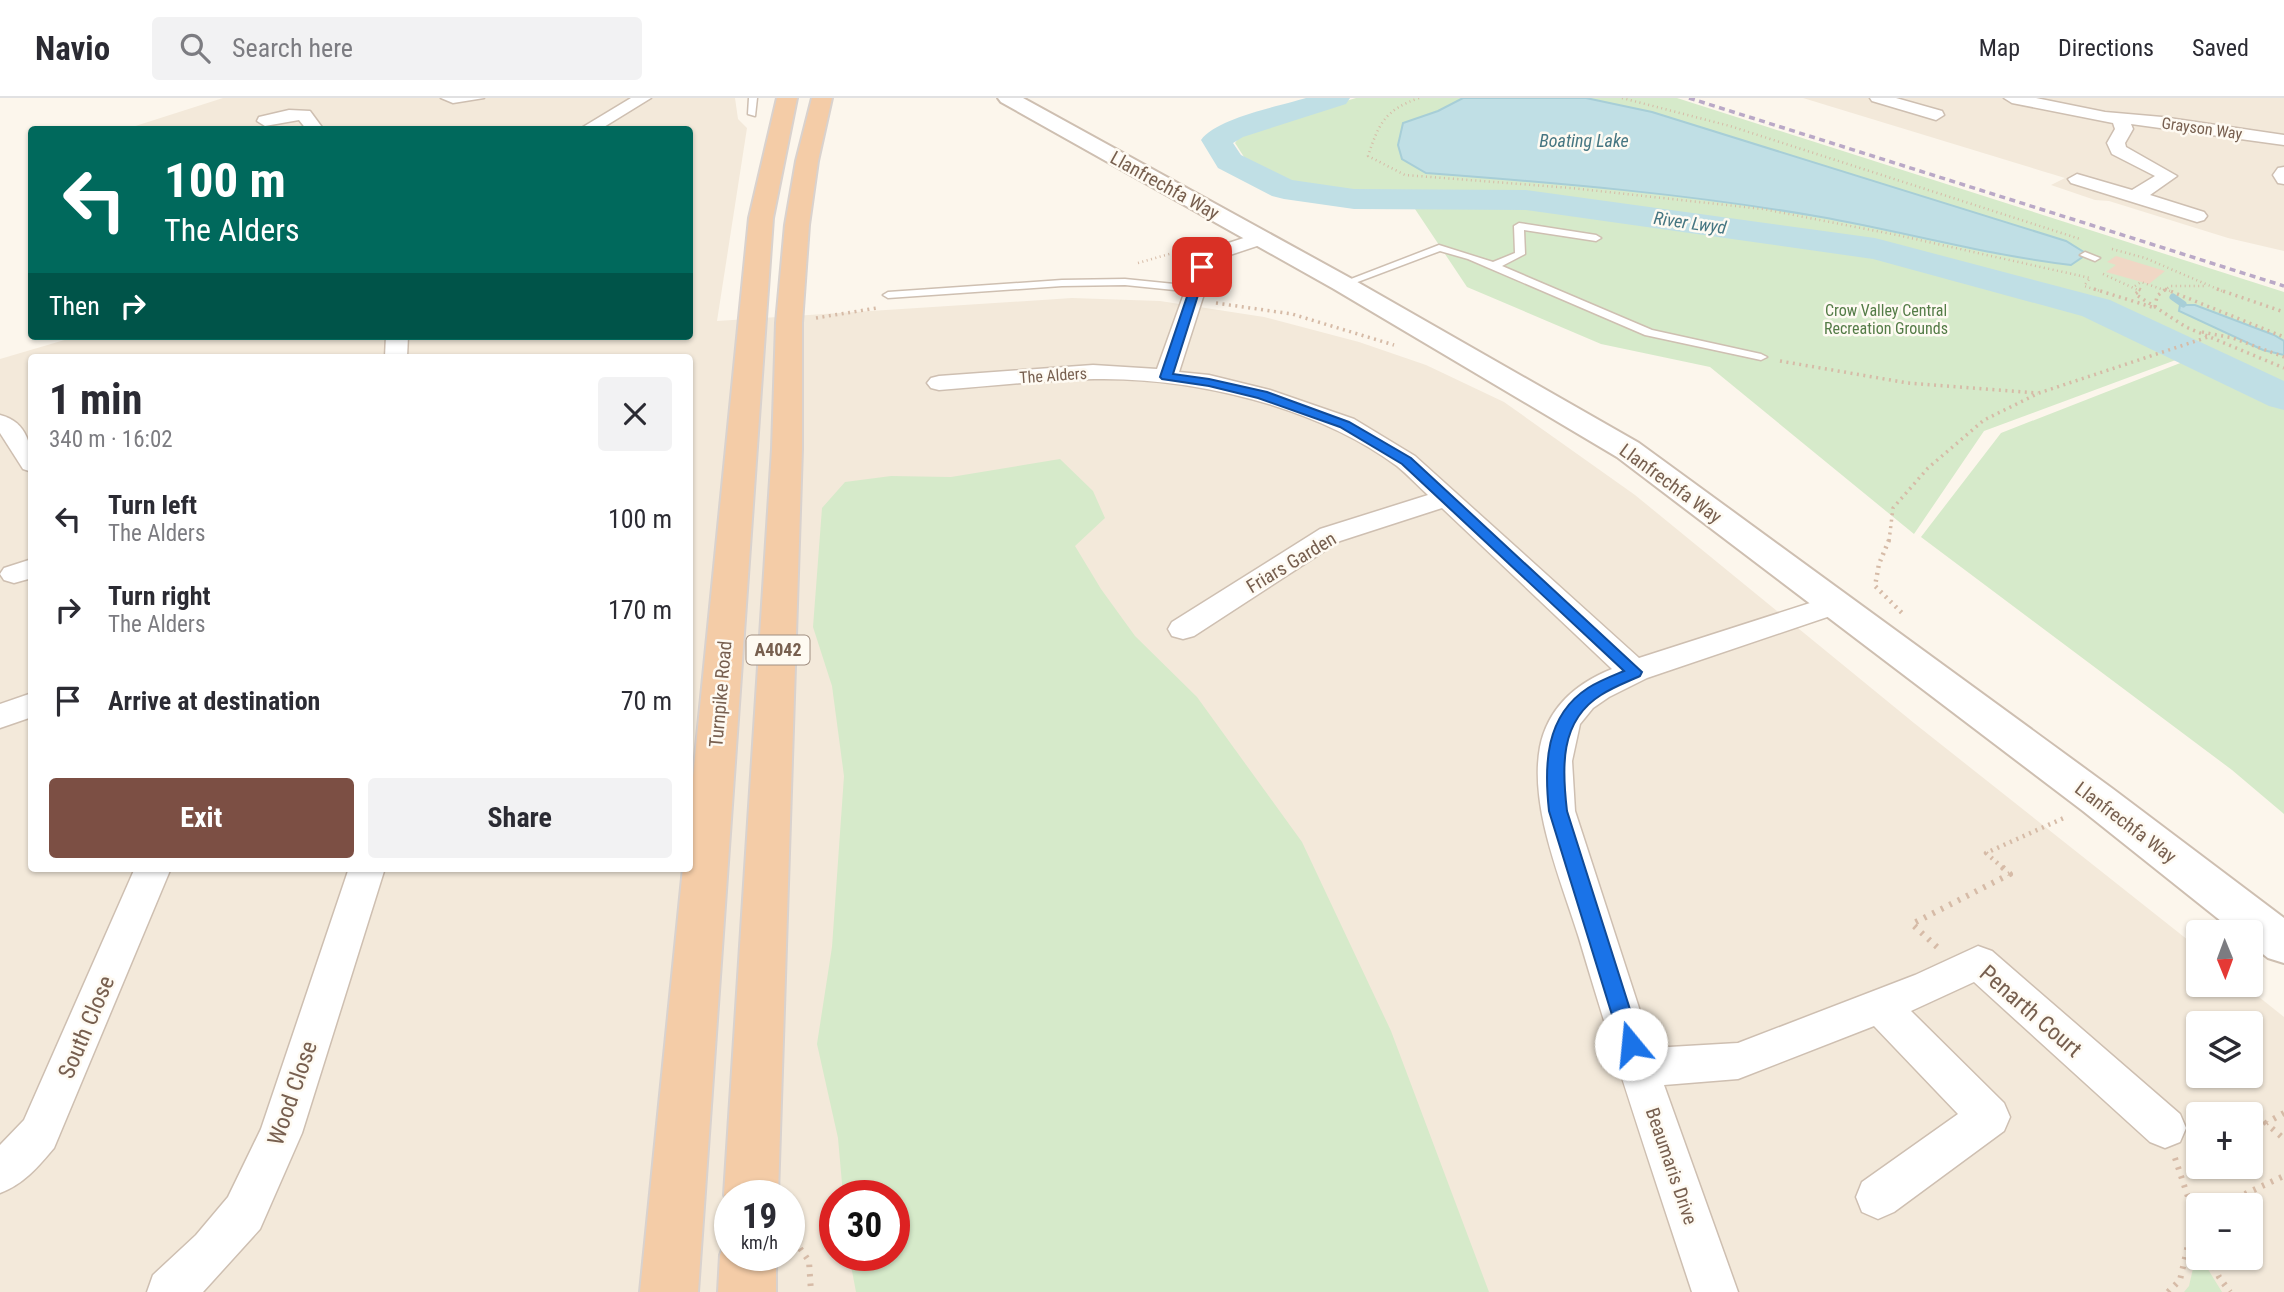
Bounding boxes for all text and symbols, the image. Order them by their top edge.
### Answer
search box [152,17,642,80]
text: Navio [35,29,110,68]
icon: search [176,29,214,67]
text: Search here [232,33,353,63]
text: Map [1979,34,2020,62]
text: Directions [2058,34,2154,62]
text: Saved [2192,34,2249,62]
street label: Grayson Way [2160,113,2244,144]
water label: Boating Lake [1539,130,1629,151]
street label: Llanfrechfa Way [1106,146,1223,225]
text: 100 m [164,152,286,209]
icon: left [49,154,140,245]
water label: River Lwyd [1653,207,1728,238]
text: The Alders [164,211,299,249]
pin [1172,237,1232,297]
icon: arrive [1183,248,1221,286]
icon: right [114,287,152,325]
text: Then [49,291,100,321]
park label: Crow Valley Central Recreation Grounds [1824,301,1948,338]
street label: The Alders [1019,364,1087,387]
text: 1 min [49,375,142,424]
button: close [598,377,672,451]
text: 340 m · 16:02 [49,426,173,453]
street label: Llanfrechfa Way [1615,439,1726,528]
text: Turn left [108,490,197,520]
icon: left [49,500,87,538]
text: 100 m [608,504,672,534]
text: The Alders [108,520,205,547]
street label: Friars Garden [1242,527,1340,598]
text: Turn right [108,581,210,611]
icon: right [49,591,87,629]
text: 170 m [608,595,672,625]
text: The Alders [108,611,205,638]
road number: A4042 [746,636,810,664]
street label: Turnpike Road [704,640,737,748]
icon: arrive [49,682,87,720]
text: Arrive at destination [108,686,320,716]
text: 70 m [621,686,672,716]
street label: Llanfrechfa Way [2071,777,2181,868]
button: Exit [49,778,354,858]
button: Share [368,778,672,858]
north arrow [2186,920,2263,998]
map controls [2186,920,2263,1270]
street label: Penarth Court [1974,960,2087,1063]
street label: South Close [53,972,120,1083]
position arrow [1594,1007,1668,1081]
button: layers [2186,1011,2263,1088]
street label: Wood Close [262,1038,323,1149]
button: + [2186,1102,2263,1179]
street label: Beaumaris Drive [1641,1105,1702,1228]
speed limit sign: 30 [819,1180,910,1271]
button: − [2186,1193,2263,1270]
text: 19 [742,1196,777,1237]
text: km/h [741,1232,778,1253]

